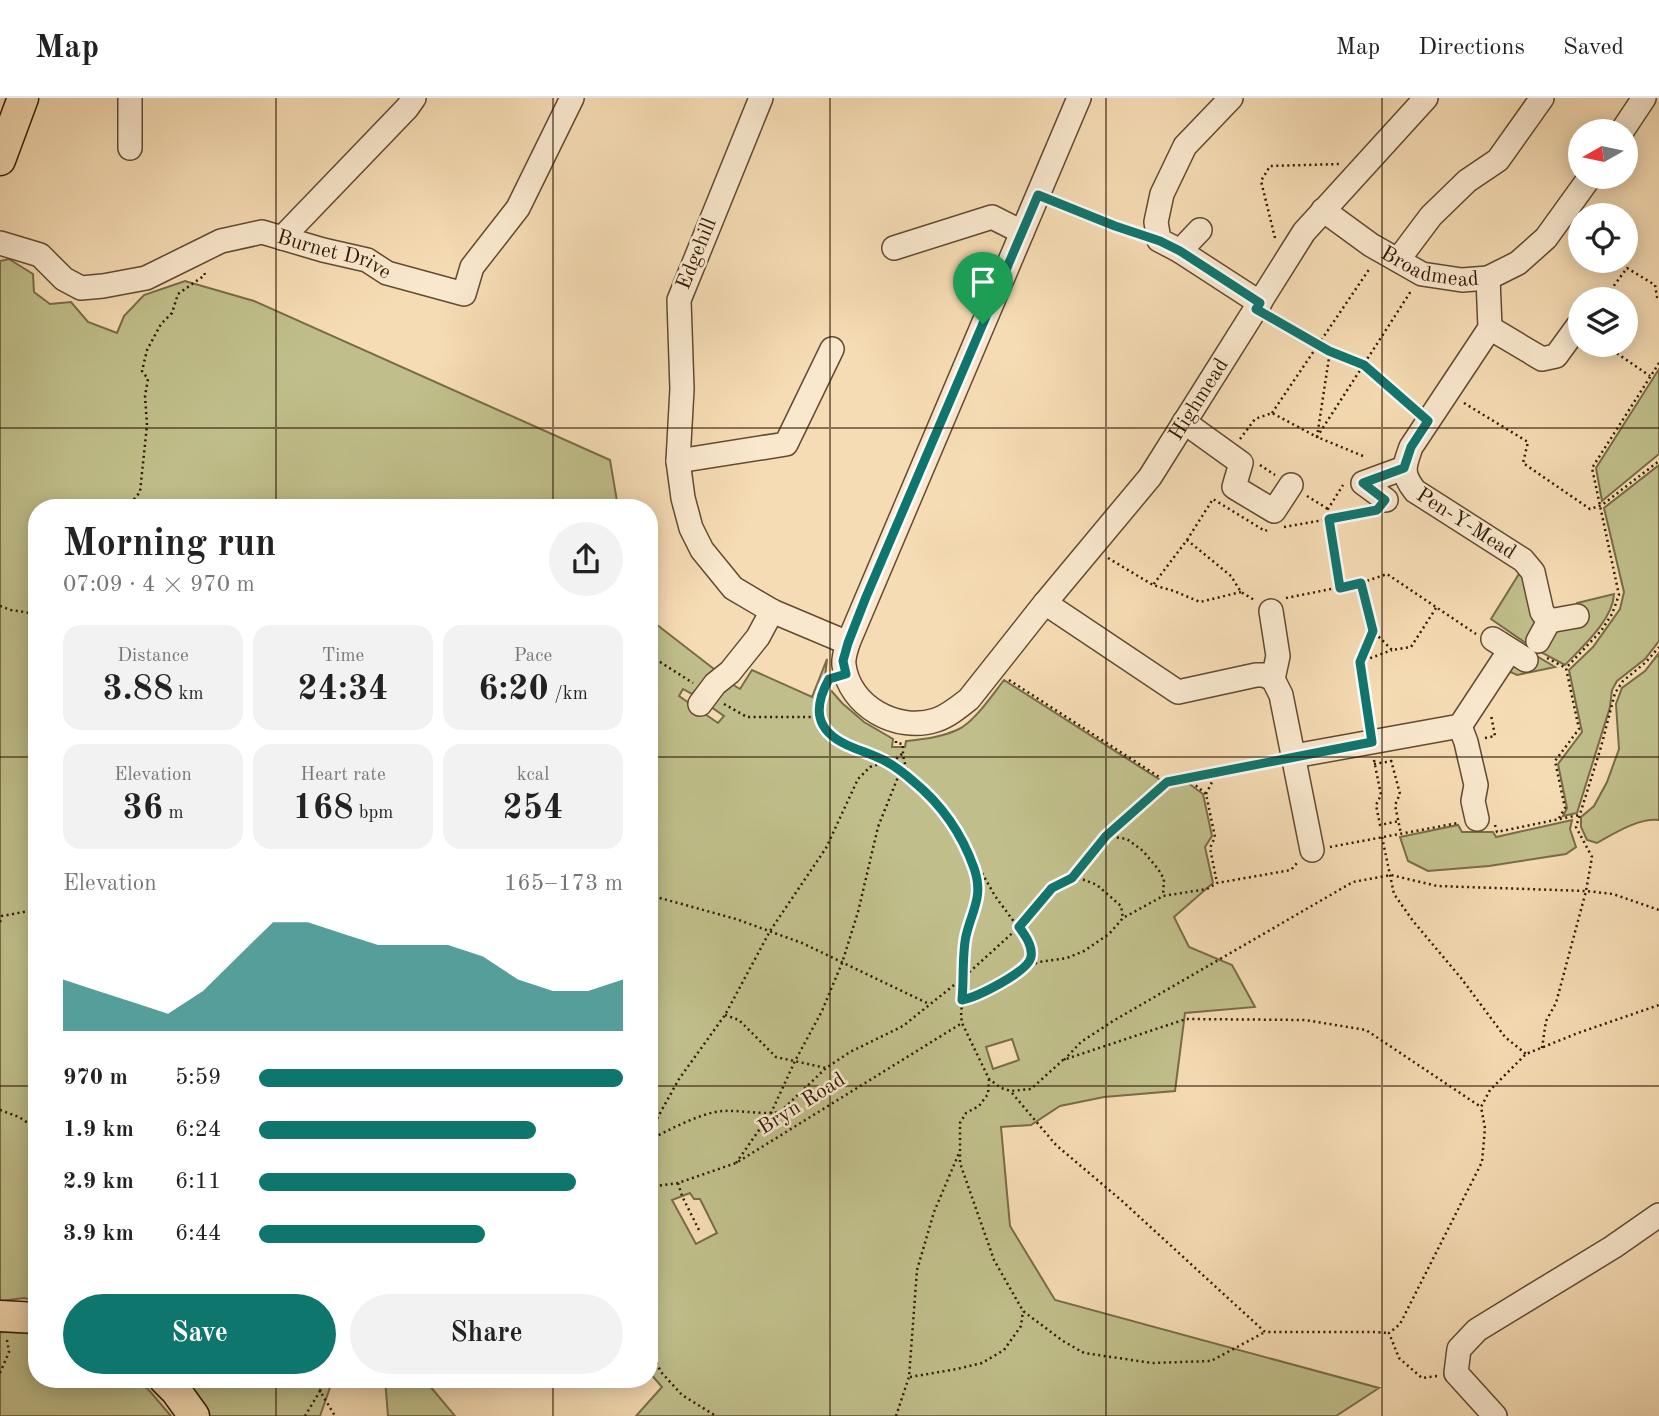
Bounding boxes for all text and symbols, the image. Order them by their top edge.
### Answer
text: Map [35,32,99,65]
text: Map [1336,36,1380,60]
text: Directions [1418,36,1525,60]
text: Saved [1563,36,1624,60]
north arrow [1568,119,1638,189]
map controls [1568,119,1638,357]
button: locate [1568,203,1638,273]
street label: Edgehill [673,215,721,293]
street label: Burnet Drive [274,226,395,283]
street label: Broadmead [1377,242,1480,291]
pin [953,252,1013,324]
icon: arrive [964,263,1002,301]
button: layers [1568,287,1638,357]
street label: Highmead [1165,355,1232,444]
street label: Pen-Y-Mead [1413,484,1520,563]
button: share [549,522,623,596]
text: Morning run [63,526,276,564]
text: 07:09 · 4 × 970 m [63,573,255,596]
text: Distance [117,647,189,666]
text: Time [322,647,364,666]
text: Pace [514,647,552,666]
text: 3.88 [103,672,173,707]
text: 24:34 [297,672,389,707]
text: 6:20 [478,672,549,707]
text: km [173,685,204,704]
text: /km [549,685,588,704]
text: Elevation [114,766,192,785]
text: Heart rate [300,766,386,785]
text: kcal [517,766,549,785]
text: 36 [122,791,163,826]
text: 168 [293,791,353,826]
text: 254 [503,791,563,826]
text: m [163,804,184,823]
text: bpm [353,804,393,823]
text: Elevation [63,872,157,895]
text: 165–173 m [504,872,623,895]
text: 970 m [63,1066,128,1089]
text: 5:59 [175,1066,221,1089]
street label: Bryn Road [755,1069,849,1139]
text: 1.9 km [63,1118,134,1141]
text: 6:24 [175,1118,221,1141]
text: 2.9 km [63,1170,134,1193]
text: 6:11 [175,1170,221,1193]
text: 3.9 km [63,1222,134,1245]
text: 6:44 [175,1222,221,1245]
button: Save [63,1294,336,1374]
button: Share [350,1294,623,1374]

